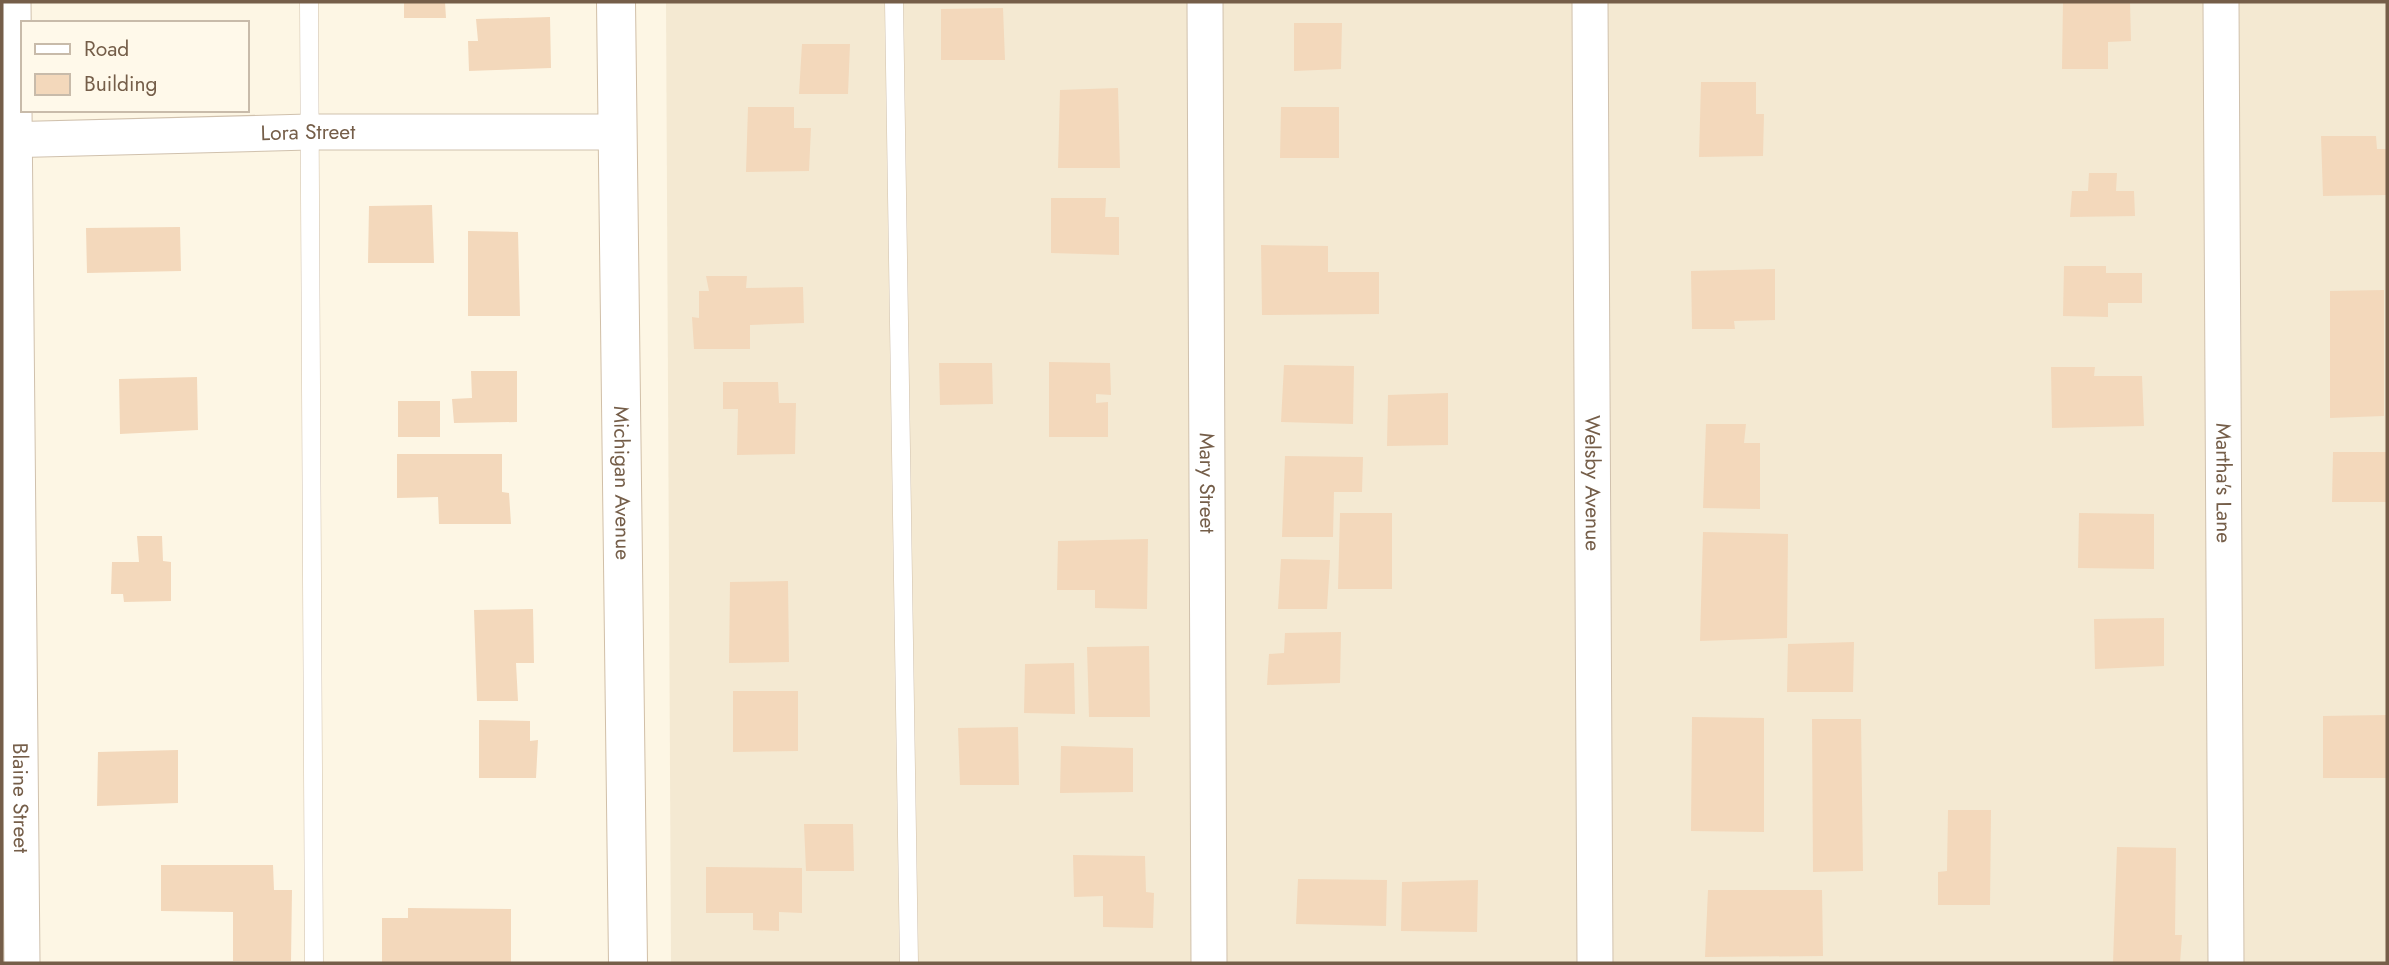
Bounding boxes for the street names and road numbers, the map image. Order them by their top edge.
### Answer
street label: Lora Street [260,117,355,148]
street label: Michigan Avenue [606,406,638,560]
street label: Welsby Avenue [1577,415,1608,551]
street label: Martha's Lane [2208,423,2239,543]
street label: Mary Street [1192,433,1222,533]
street label: Blaine Street [5,743,36,853]

